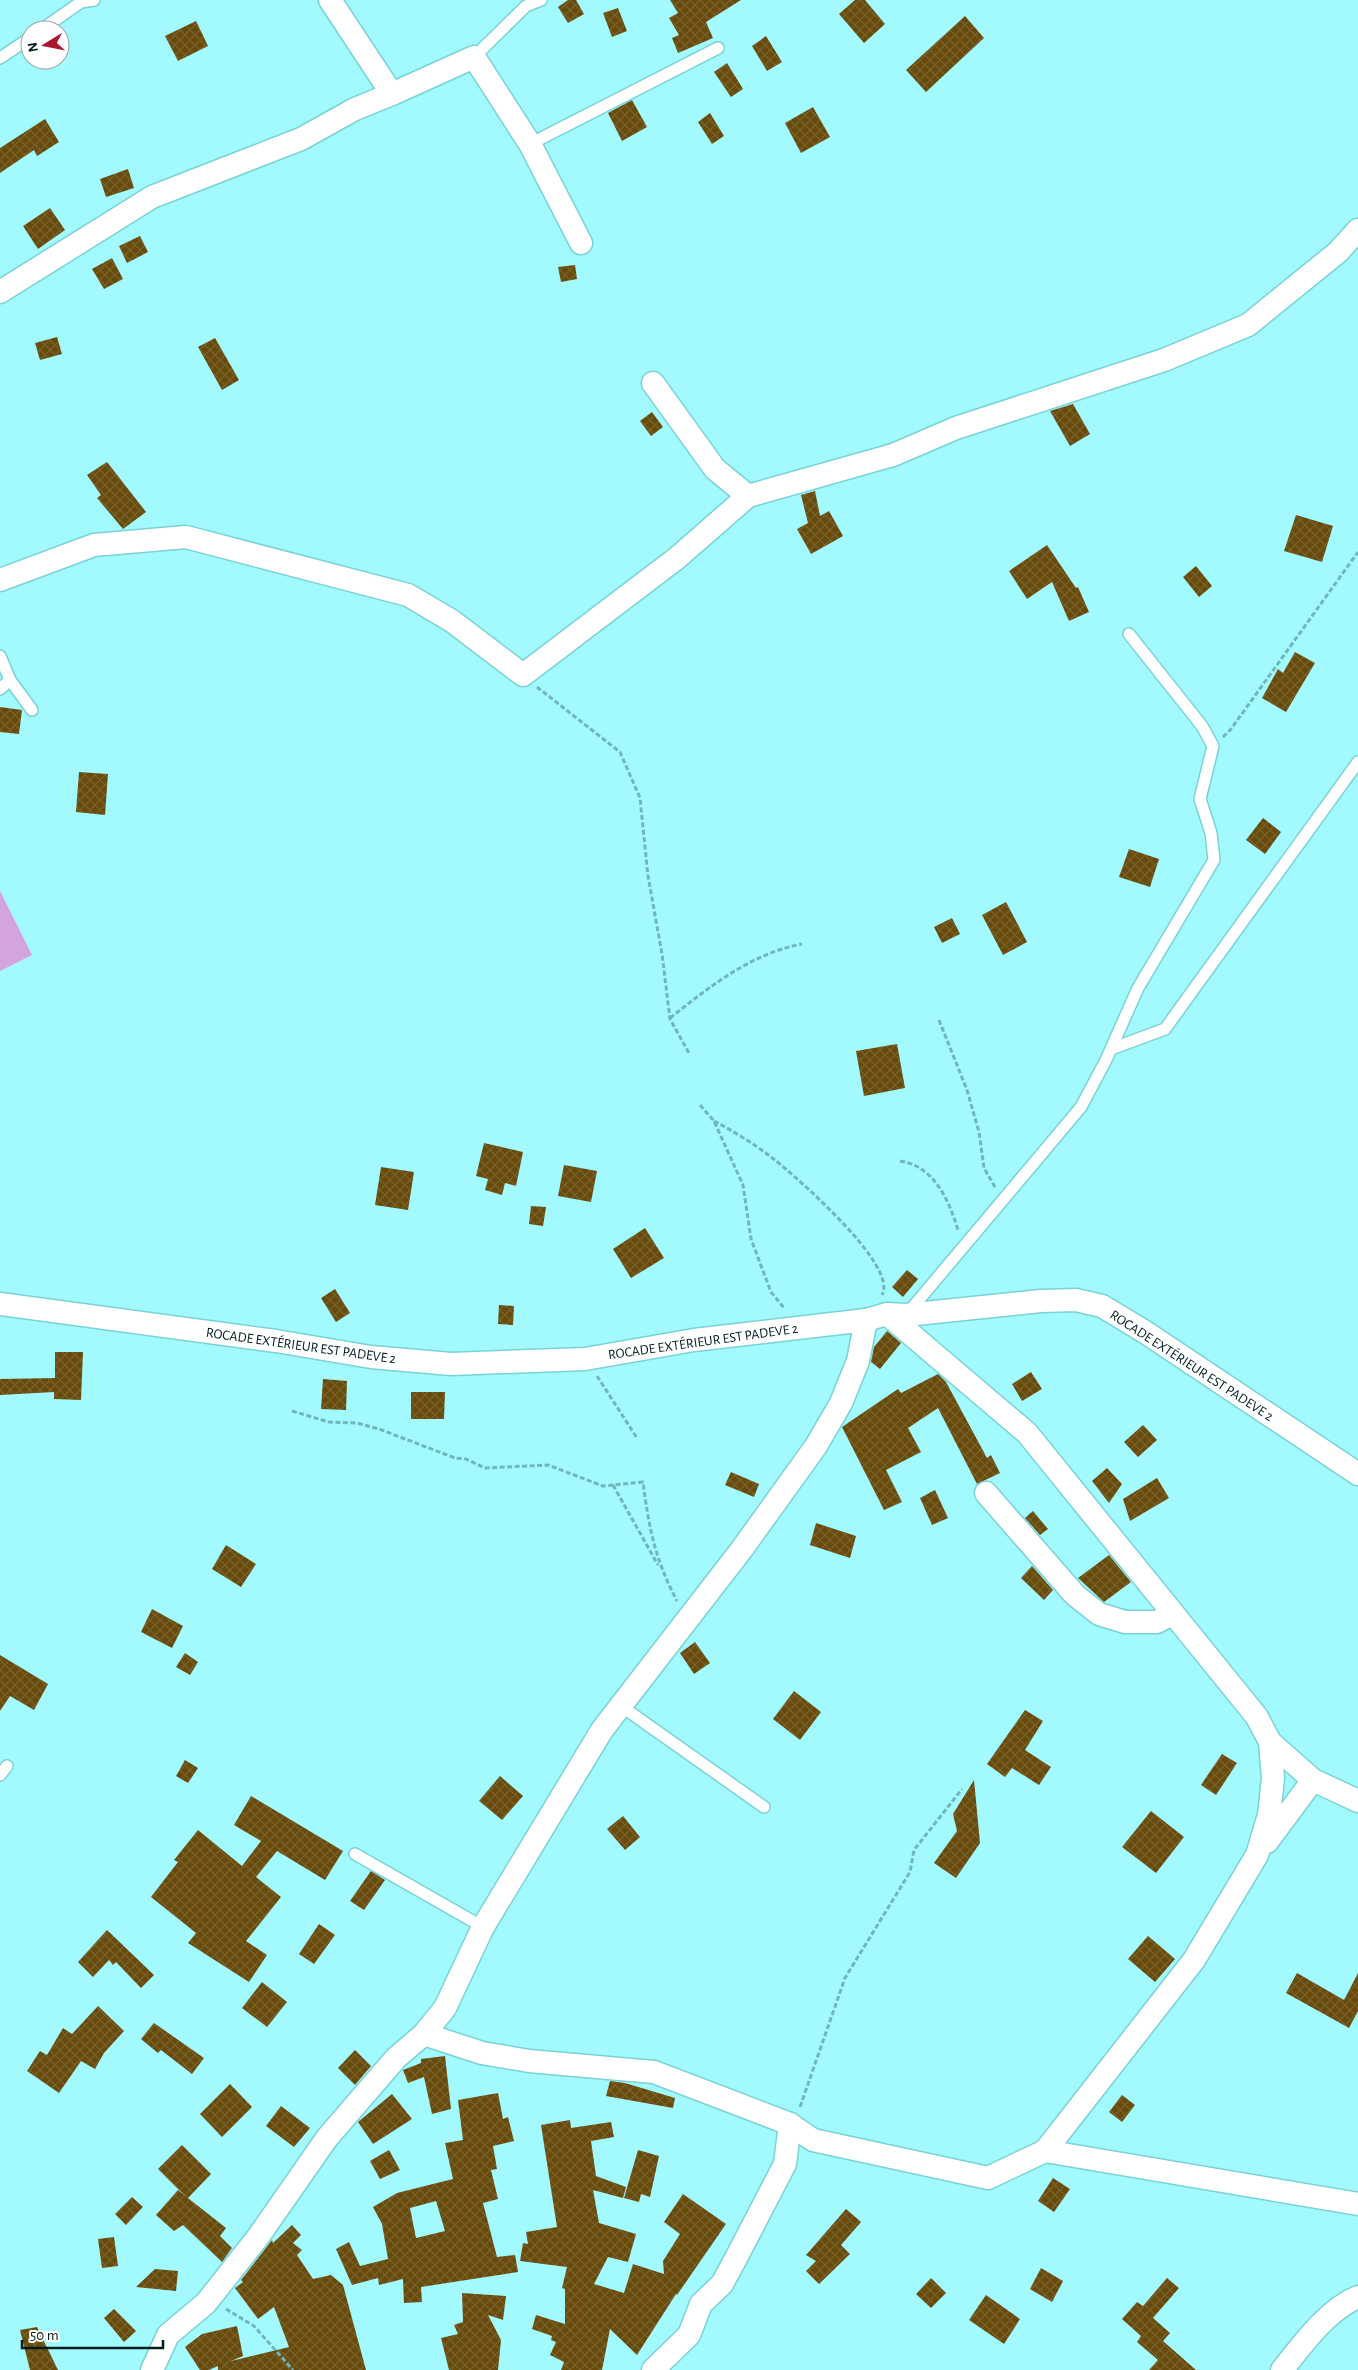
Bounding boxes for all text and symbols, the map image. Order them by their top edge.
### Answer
north arrow [20,20,70,70]
text: N [25,41,41,53]
street label: ROCADE EXTÉRIEUR EST PADEVE 2 [1107,1305,1277,1424]
street label: ROCADE EXTÉRIEUR EST PADEVE 2 [607,1319,799,1362]
street label: ROCADE EXTÉRIEUR EST PADEVE 2 [205,1323,397,1366]
scale bar [22,2318,164,2350]
text: 50 m [30,2328,59,2343]

